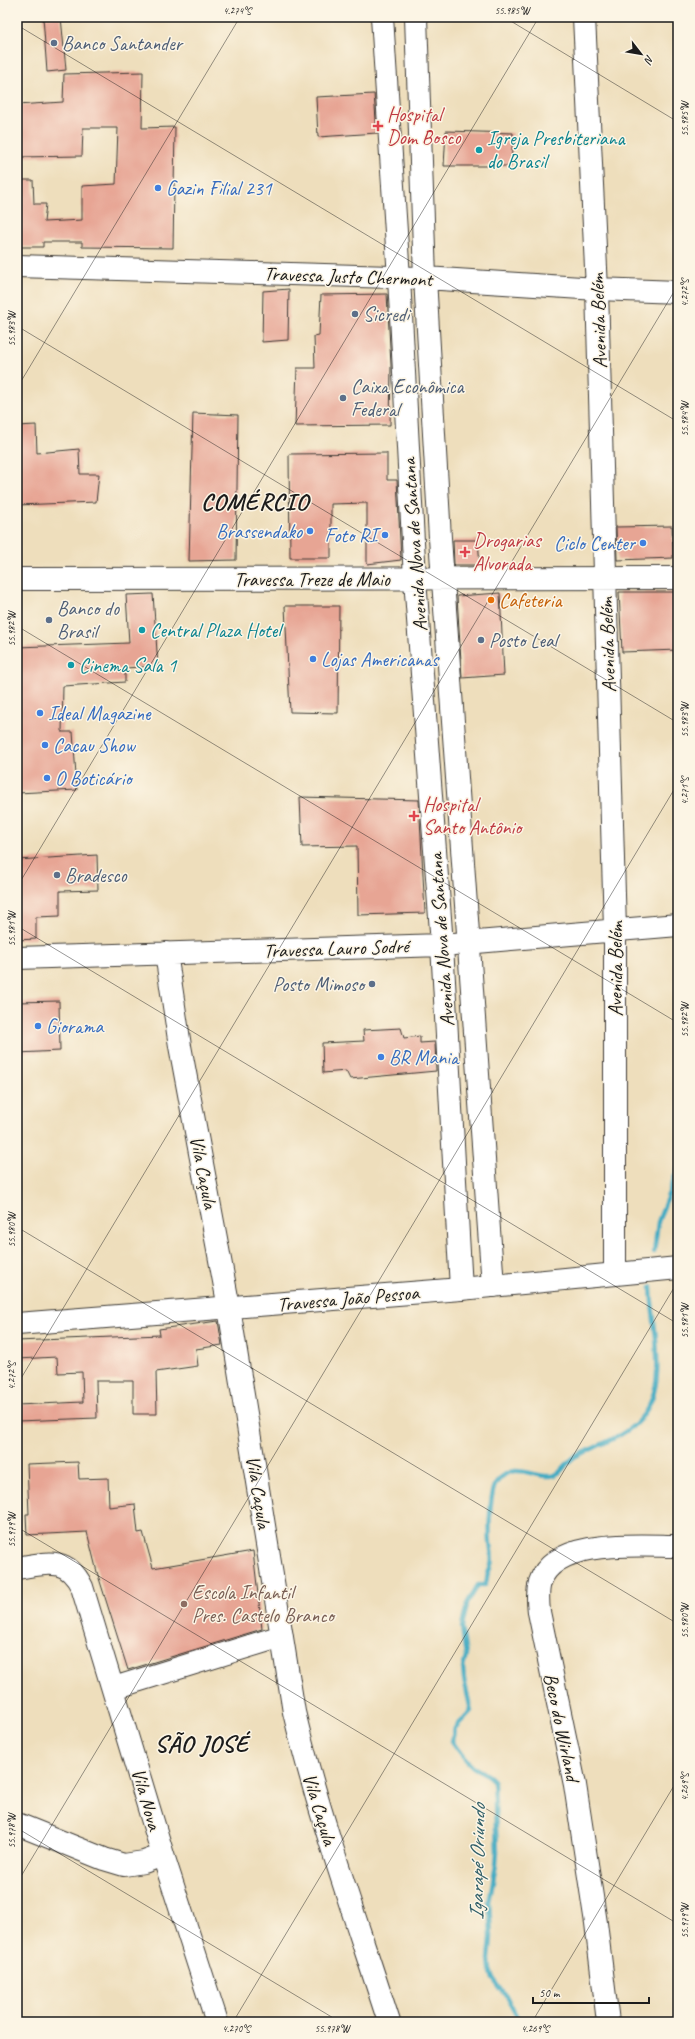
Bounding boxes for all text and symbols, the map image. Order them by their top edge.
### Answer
text: 4.274°S [223,4,253,17]
text: 55.985°W [495,4,531,17]
place label: Banco Santander [62,31,184,56]
north arrow [621,34,661,74]
marker: Banco Santander [49,38,59,48]
text: N [641,53,657,68]
text: 55.985°W [678,100,691,136]
place label: Hospital Dom Bosco [387,102,461,150]
marker: Hospital Dom Bosco [372,120,384,132]
place label: Igreja Presbiteriana do Brasil [487,126,627,174]
marker: Igreja Presbiteriana do Brasil [474,145,484,155]
place label: Gazin Filial 231 [166,176,273,201]
marker: Gazin Filial 231 [153,183,163,193]
street label: Travessa Justo Chermont [264,261,435,292]
street label: Avenida Belém [584,271,613,369]
text: 4.272°S [678,277,691,307]
place label: Sicredi [363,302,412,327]
marker: Sicredi [350,309,360,319]
text: 55.983°W [5,310,18,346]
place label: Caixa Econômica Federal [351,374,465,422]
marker: Caixa Econômica Federal [338,393,348,403]
text: 55.984°W [678,400,691,436]
street label: Avenida Nova de Santana [396,456,433,632]
district label: COMÉRCIO [201,487,311,517]
place label: Brassendako [216,519,303,544]
place label: Foto RI [325,523,382,548]
marker: Brassendako [305,526,315,536]
place label: Drogarias Alvorada [473,528,543,576]
marker: Foto RI [380,530,390,540]
place label: Ciclo Center [554,531,637,556]
marker: Ciclo Center [638,538,648,548]
marker: Drogarias Alvorada [460,547,470,557]
street label: Travessa Treze de Maio [234,567,391,592]
place label: Cafeteria [499,588,564,613]
marker: Cafeteria [486,595,496,605]
street label: Avenida Belém [593,595,622,693]
place label: Banco do Brasil [57,596,120,644]
text: 55.982°W [5,610,18,646]
marker: Banco do Brasil [44,615,54,625]
place label: Central Plaza Hotel [150,618,284,643]
marker: Central Plaza Hotel [137,625,147,635]
place label: Posto Leal [489,628,561,653]
marker: Posto Leal [476,635,486,645]
place label: Lojas Americanas [321,647,440,672]
place label: Cinema Sala 1 [79,653,177,678]
marker: Lojas Americanas [308,654,318,664]
marker: Cinema Sala 1 [66,660,76,670]
place label: Ideal Magazine [48,701,152,726]
text: 55.983°W [678,701,691,737]
marker: Ideal Magazine [35,708,45,718]
place label: Cacau Show [53,733,136,758]
marker: Cacau Show [40,740,50,750]
place label: O Boticário [55,766,133,791]
marker: O Boticário [42,773,52,783]
text: 4.271°S [678,775,691,805]
place label: Hospital Santo Antônio [423,792,523,840]
marker: Hospital Santo Antônio [408,810,420,822]
street label: Avenida Nova de Santana [423,851,460,1027]
place label: Bradesco [65,863,128,888]
marker: Bradesco [52,870,62,880]
text: 55.981°W [5,910,18,946]
street label: Avenida Belém [603,920,628,1016]
street label: Travessa Lauro Sodré [263,933,413,964]
place label: Posto Mimoso [273,972,366,997]
marker: Posto Mimoso [367,979,377,989]
text: 55.982°W [678,1001,691,1037]
place label: Giorama [46,1014,104,1039]
marker: Giorama [33,1021,43,1031]
place label: BR Mania [389,1045,460,1070]
marker: BR Mania [376,1052,386,1062]
street label: Vila Caçula [184,1134,223,1213]
text: 55.980°W [5,1211,18,1247]
street label: Travessa João Pessoa [276,1280,421,1317]
text: 55.981°W [678,1302,691,1338]
text: 4.272°S [5,1360,18,1390]
street label: Vila Caçula [240,1454,277,1532]
text: 55.979°W [5,1511,18,1547]
place label: Escola Infantil Pres. Castelo Branco [192,1580,336,1628]
marker: Escola Infantil Pres. Castelo Branco [179,1599,189,1609]
text: 55.980°W [678,1602,691,1638]
street label: Beco do Wirland [538,1671,586,1786]
district label: SÃO JOSÉ [155,1729,251,1759]
street label: Vila Nova [126,1765,168,1834]
street label: Vila Caçula [297,1770,343,1850]
text: 4.269°S [678,1771,691,1801]
water label: Igarapé Oriundo [463,1801,491,1920]
text: 55.978°W [5,1812,18,1848]
text: 55.979°W [678,1902,691,1938]
scale bar [533,1979,649,2005]
text: 50 m [539,1985,561,2001]
text: 4.270°S [222,2022,252,2035]
text: 55.978°W [315,2022,351,2035]
text: 4.269°S [521,2022,551,2035]

